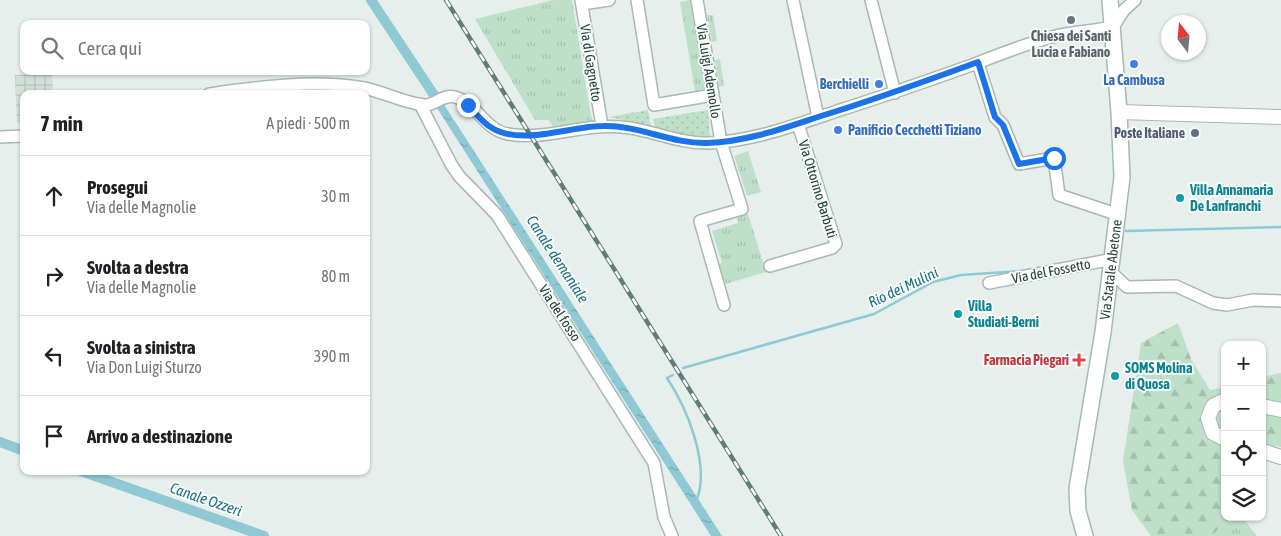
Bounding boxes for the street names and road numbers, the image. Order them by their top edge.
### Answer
street label: Via di Gagnetto [577,23,605,103]
street label: Via Luigi Ademollo [694,23,724,119]
street label: Via Ottorino Barbuti [795,138,841,240]
street label: Via Statale Abetone [1097,219,1125,321]
street label: Via del Fossetto [1010,256,1092,286]
street label: Via del fosso [536,282,584,344]

